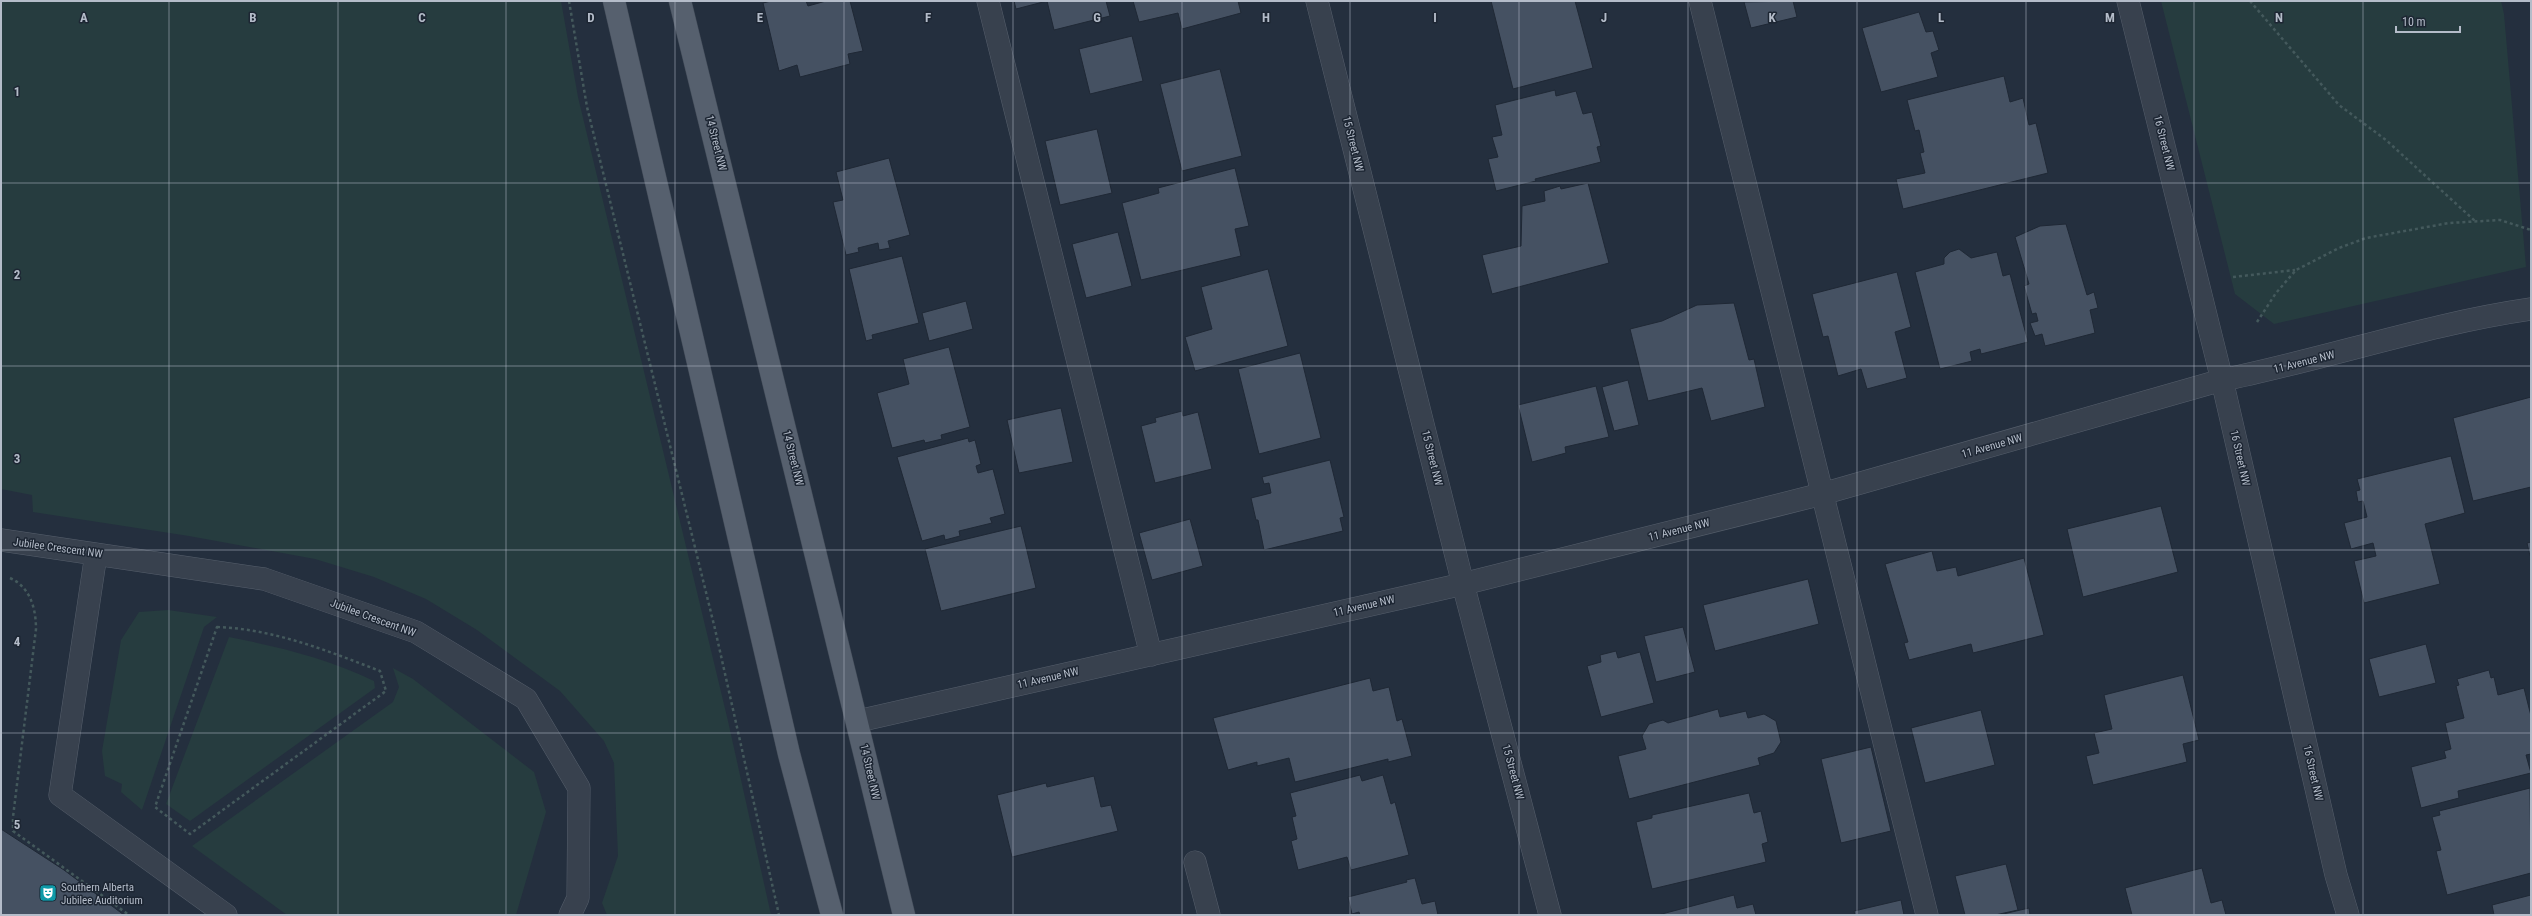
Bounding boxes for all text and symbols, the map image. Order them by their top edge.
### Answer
scale bar [2396,8,2460,34]
text: A [80,10,88,25]
text: B [249,10,257,25]
text: C [418,10,426,25]
text: D [587,10,595,25]
text: E [757,10,764,25]
text: F [925,10,931,25]
text: G [1093,10,1101,25]
text: H [1262,10,1270,25]
text: I [1433,10,1437,25]
text: J [1601,10,1607,25]
text: K [1768,10,1776,25]
text: L [1938,10,1944,25]
text: M [2105,10,2115,25]
text: N [2275,10,2283,25]
text: 10 m [2402,15,2426,29]
text: 1 [14,84,20,99]
street label: 14 Street NW [703,114,729,173]
street label: 16 Street NW [2151,114,2177,173]
street label: 15 Street NW [1340,115,1366,174]
text: 2 [14,267,21,282]
street label: 11 Avenue NW [2272,348,2337,376]
street label: 14 Street NW [780,429,806,488]
street label: 15 Street NW [1419,429,1445,488]
street label: 16 Street NW [2227,429,2253,488]
street label: 11 Avenue NW [1960,431,2025,461]
text: 3 [14,451,20,466]
street label: 11 Avenue NW [1647,516,1712,544]
street label: Jubilee Crescent NW [12,535,104,561]
street label: 11 Avenue NW [1332,592,1397,619]
street label: Jubilee Crescent NW [328,596,418,640]
text: 4 [14,634,21,649]
street label: 11 Avenue NW [1016,664,1081,691]
street label: 14 Street NW [857,743,883,802]
street label: 15 Street NW [1499,743,1527,802]
street label: 16 Street NW [2300,744,2326,803]
text: 5 [14,817,21,832]
place label: Southern Alberta Jubilee Auditorium [61,881,143,907]
theatre icon: Southern Alberta Jubilee Auditorium [38,883,58,903]

